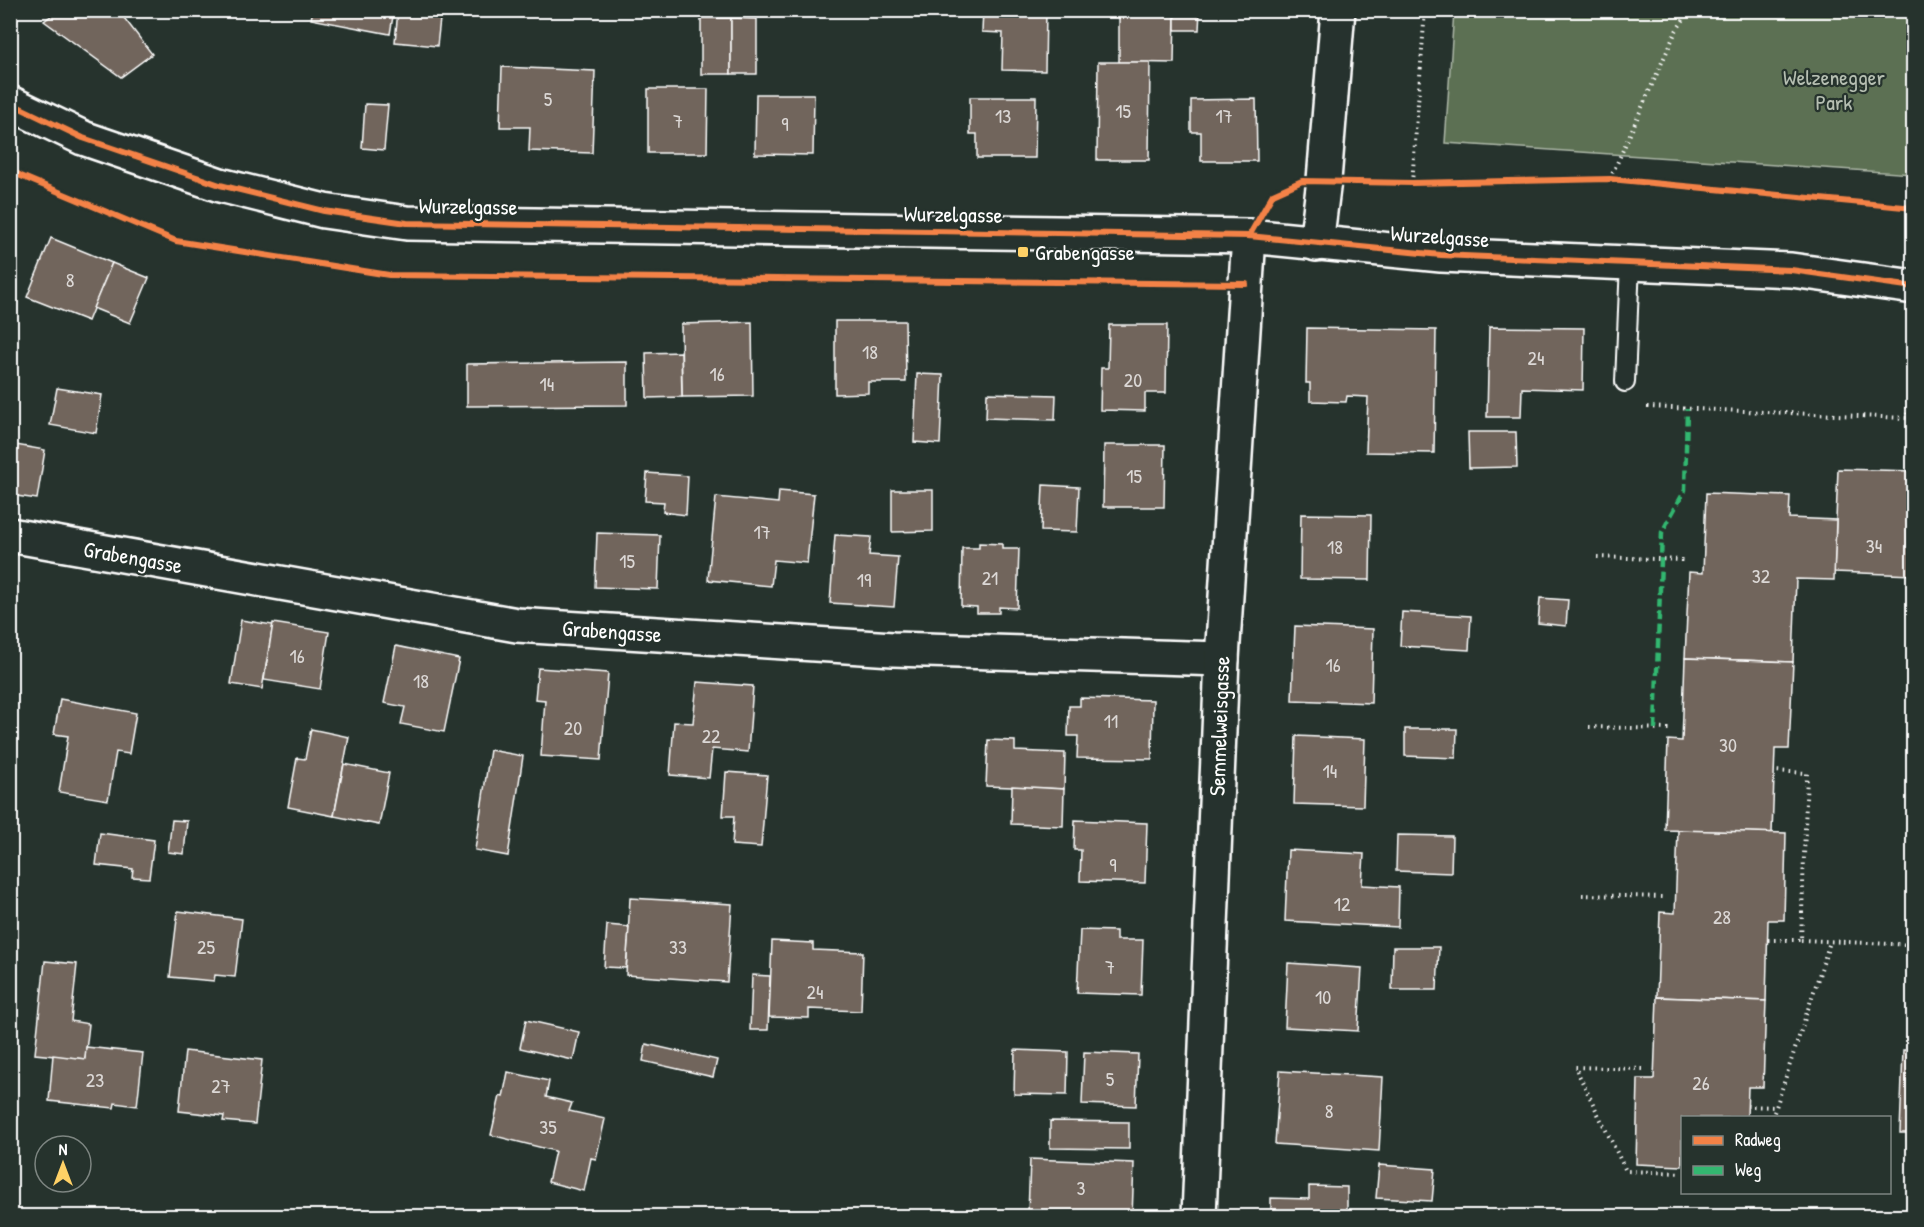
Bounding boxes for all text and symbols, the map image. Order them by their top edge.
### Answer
park label: Welzenegger Park [1783,62,1885,117]
house number: 5 [544,85,553,112]
house number: 15 [1115,97,1131,124]
house number: 13 [995,102,1011,129]
house number: 17 [1215,102,1233,129]
house number: 7 [673,107,683,134]
house number: 9 [781,110,789,137]
street label: Wurzelgasse [418,190,518,222]
street label: Wurzelgasse [903,198,1003,230]
street label: Wurzelgasse [1390,218,1491,254]
place label: Grabengasse [1035,237,1135,267]
marker: Grabengasse [1016,245,1030,259]
house number: 8 [66,266,74,293]
house number: 18 [862,338,878,365]
house number: 24 [1528,344,1544,371]
house number: 16 [709,360,725,387]
house number: 20 [1124,366,1142,393]
house number: 14 [540,370,554,397]
house number: 15 [1126,462,1142,489]
house number: 17 [753,518,771,545]
house number: 34 [1866,532,1882,559]
house number: 18 [1327,533,1343,560]
street label: Grabengasse [81,534,185,580]
house number: 15 [619,547,635,574]
house number: 32 [1752,562,1771,589]
house number: 21 [982,564,998,591]
house number: 19 [857,566,871,593]
street label: Grabengasse [561,613,663,649]
house number: 16 [289,642,305,669]
house number: 16 [1325,651,1341,678]
street label: Semmelweisgasse [1202,655,1236,796]
house number: 18 [413,667,429,694]
house number: 11 [1104,707,1118,734]
house number: 20 [564,714,582,741]
house number: 22 [702,722,721,749]
house number: 30 [1719,731,1737,758]
house number: 14 [1323,757,1337,784]
house number: 9 [1109,851,1117,878]
house number: 12 [1334,890,1351,917]
house number: 28 [1713,903,1731,930]
house number: 25 [197,933,215,960]
house number: 33 [669,933,687,960]
house number: 7 [1105,953,1115,980]
house number: 24 [807,978,823,1005]
house number: 10 [1315,983,1331,1010]
house number: 5 [1106,1065,1115,1092]
house number: 23 [86,1066,104,1093]
house number: 26 [1692,1069,1710,1096]
house number: 27 [211,1072,231,1099]
house number: 8 [1325,1097,1333,1124]
house number: 35 [539,1113,557,1140]
legend [1681,1116,1891,1194]
text: Radweg [1735,1127,1781,1152]
north arrow [33,1134,93,1194]
text: N [59,1138,68,1160]
text: Weg [1735,1157,1761,1182]
house number: 3 [1077,1174,1086,1201]

